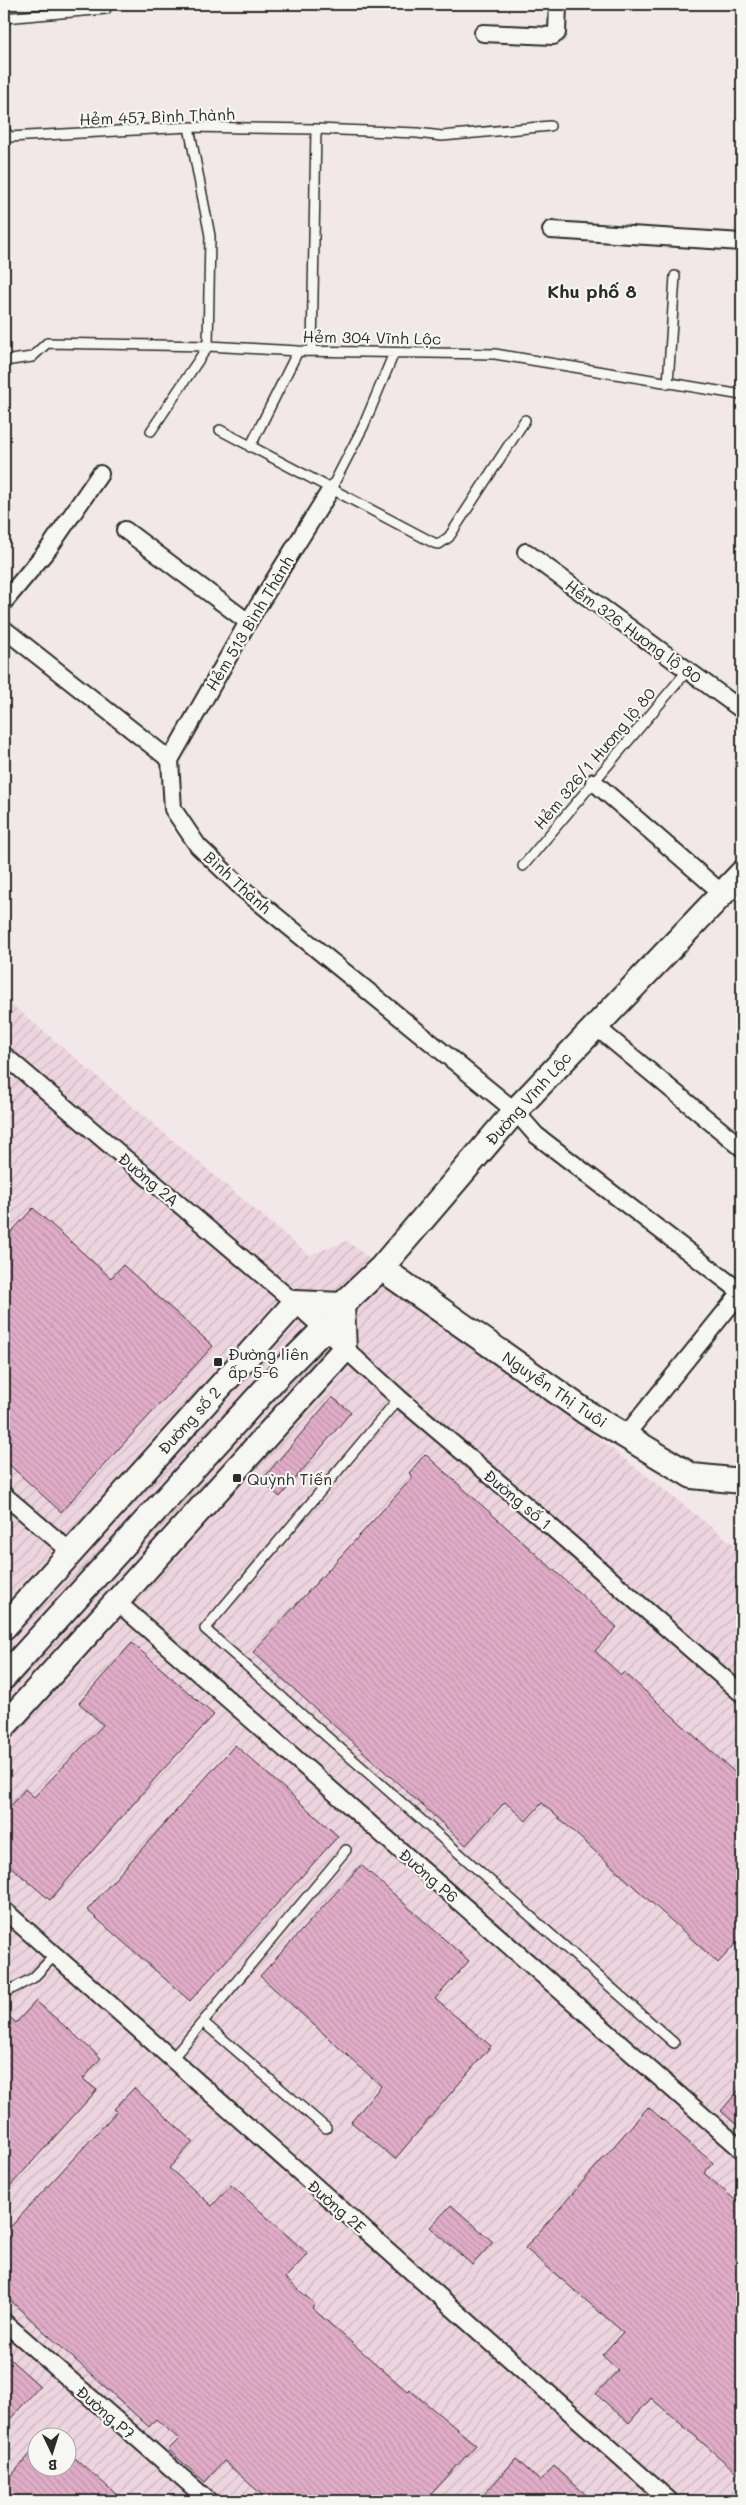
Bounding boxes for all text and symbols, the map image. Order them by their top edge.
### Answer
street label: Hẻm 457 Bình Thành [79,103,235,129]
district label: Khu phố 8 [547,279,637,303]
street label: Hẻm 304 Vĩnh Lộc [303,325,441,349]
street label: Hẻm 513 Bình Thành [200,552,298,694]
street label: Hẻm 326 Hương lộ 80 [562,574,706,688]
street label: Hẻm 326/1 Hương lộ 80 [528,683,660,833]
street label: Bình Thành [200,846,276,918]
street label: Đường Vĩnh Lộc [480,1047,576,1149]
street label: Đường 2A [114,1147,184,1211]
place label: Đường liên ấp 5-6 [228,1343,309,1382]
street label: Nguyễn Thị Tuôi [499,1346,611,1432]
marker: Đường liên ấp 5-6 [212,1356,224,1368]
street label: Đường số 2 [153,1382,225,1458]
street label: Đường số 1 [480,1464,556,1534]
place label: Quỳnh Tiến [247,1468,332,1489]
marker: Quỳnh Tiến [231,1472,243,1484]
street label: Đường P6 [395,1843,463,1907]
street label: Đường 2E [303,2175,371,2237]
street label: Đường P7 [72,2381,140,2444]
north arrow [28,2428,78,2478]
text: B [48,2456,58,2475]

